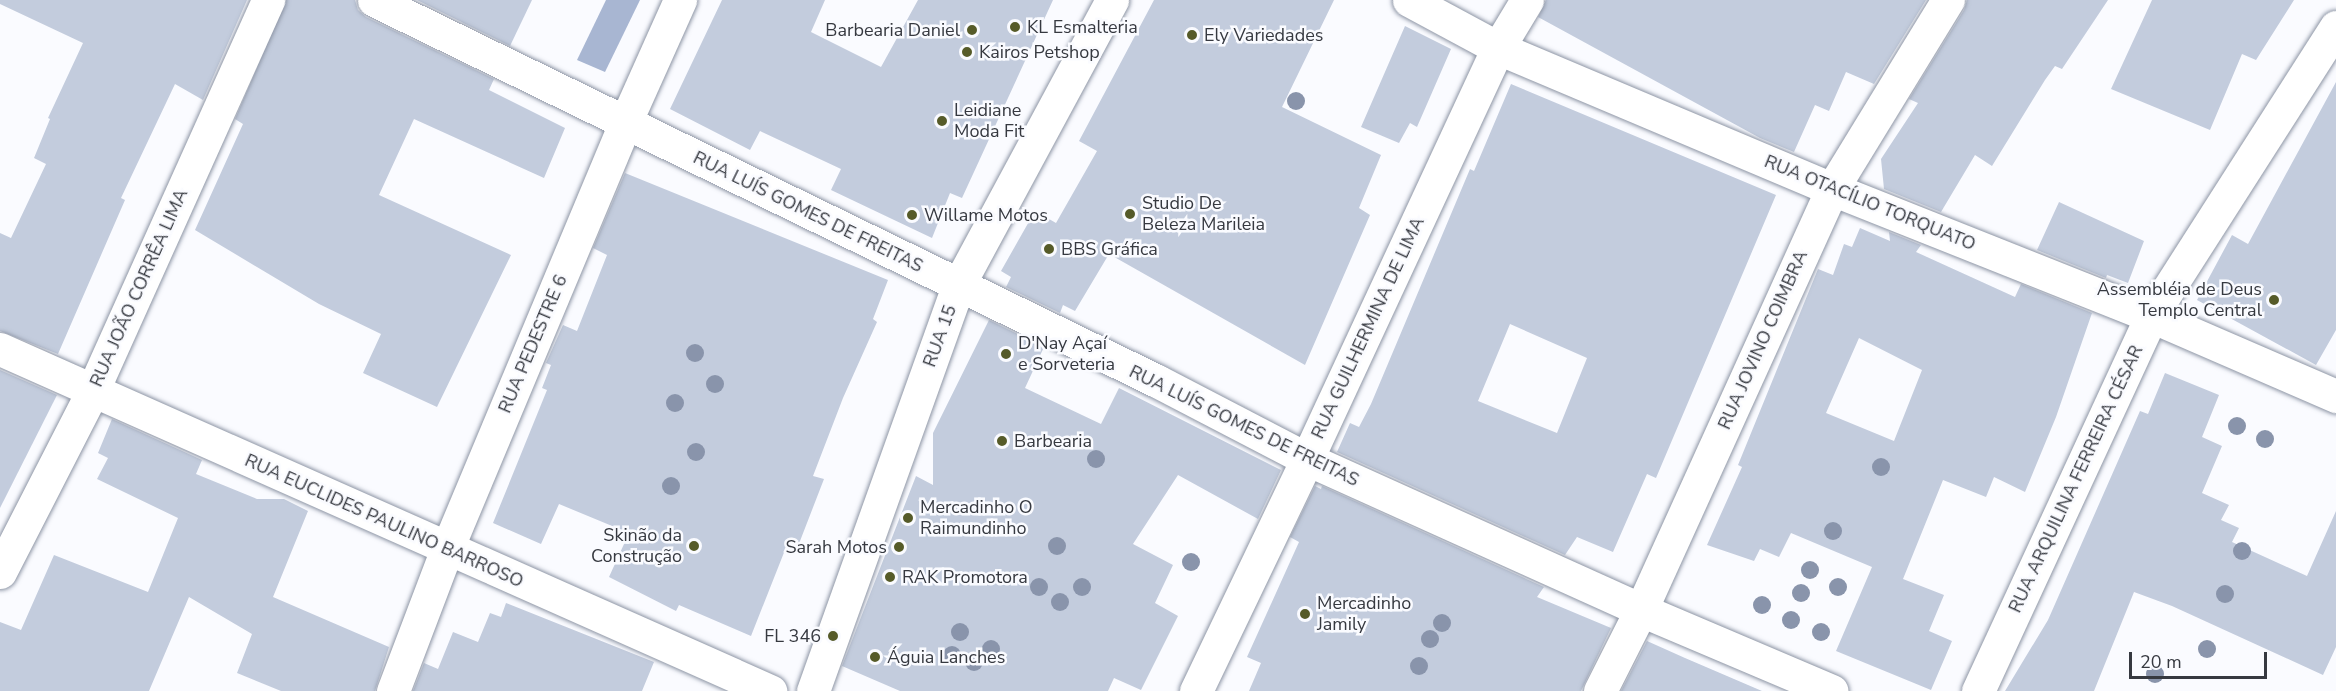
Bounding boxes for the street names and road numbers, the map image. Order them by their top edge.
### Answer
street label: RUA LUÍS GOMES DE FREITAS [690,147,926,277]
street label: RUA OTACÍLIO TORQUATO [1761,151,1979,255]
street label: RUA JOÃO CORRÊA LIMA [86,186,192,390]
street label: RUA GUILHERMINA DE LIMA [1307,214,1429,442]
street label: RUA JOVINO COIMBRA [1714,247,1812,433]
street label: RUA PEDESTRE 6 [494,272,572,416]
street label: RUA 15 [919,302,961,370]
street label: RUA ARQUILINA FERREIRA CÉSAR [2004,342,2148,616]
street label: RUA LUÍS GOMES DE FREITAS [1126,361,1362,491]
street label: RUA EUCLIDES PAULINO BARROSO [241,450,527,592]

